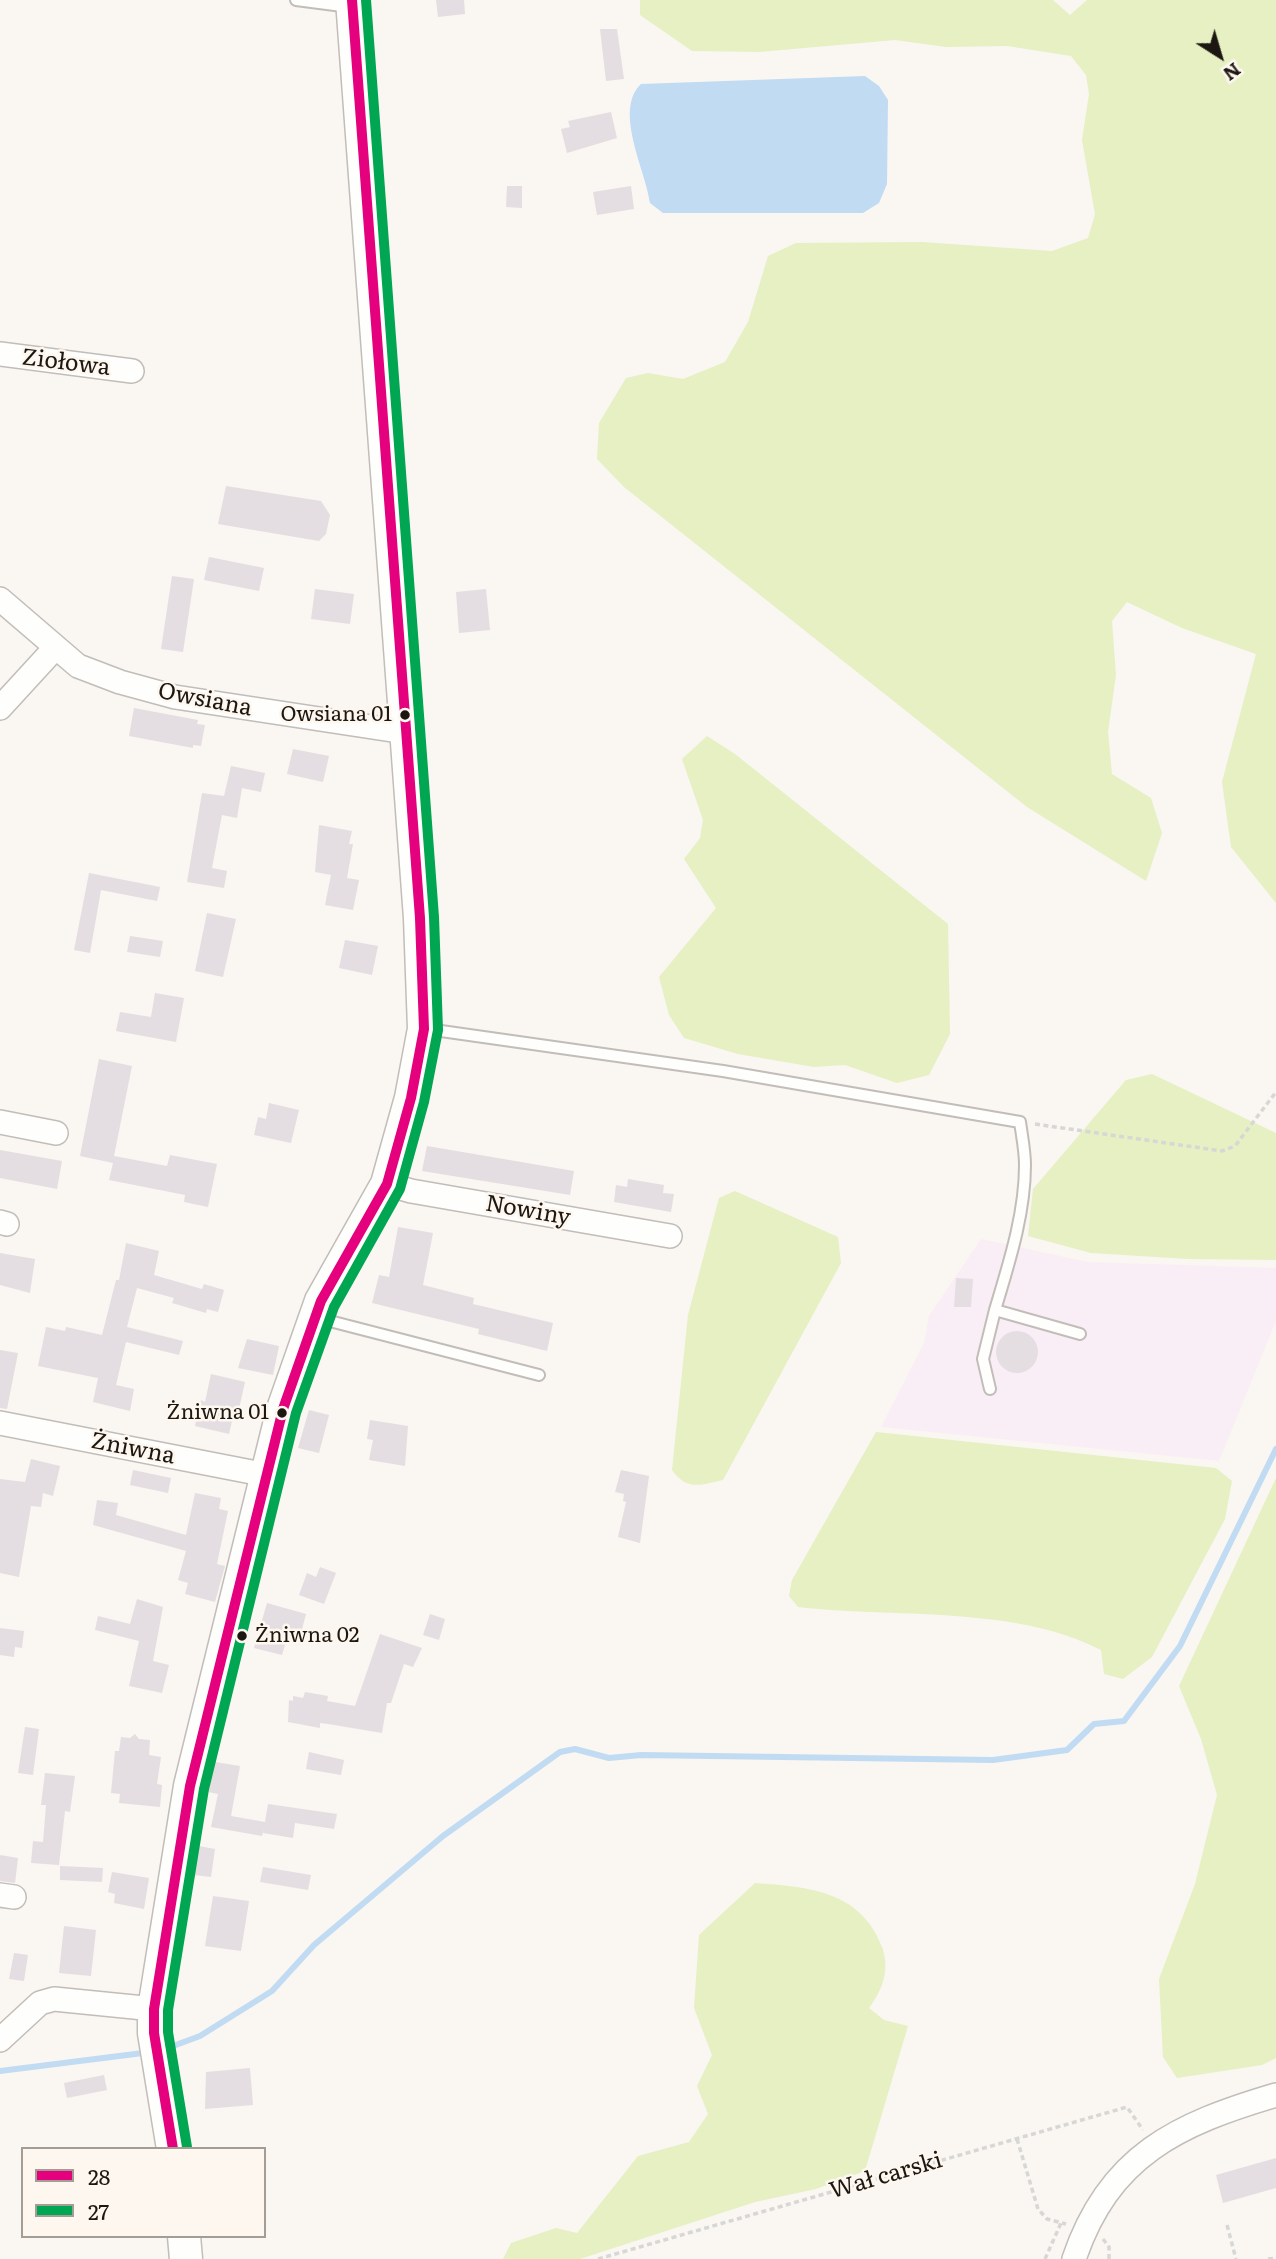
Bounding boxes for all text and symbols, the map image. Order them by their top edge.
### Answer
north arrow [1185,21,1255,91]
text: N [1218,57,1247,89]
street label: Ziołowa [20,344,112,382]
street label: Owsiana [156,677,254,723]
place label: Owsiana 01 [280,702,392,728]
marker: Owsiana 01 [398,708,412,722]
street label: Nowiny [483,1190,573,1232]
place label: Żniwna 01 [167,1400,269,1426]
marker: Żniwna 01 [275,1406,289,1420]
street label: Żniwna [89,1427,177,1471]
place label: Żniwna 02 [255,1623,359,1649]
marker: Żniwna 02 [235,1629,249,1643]
legend [21,2147,266,2238]
street label: Wał carski [826,2147,946,2205]
text: 28 [88,2160,110,2191]
text: 27 [88,2195,109,2226]

